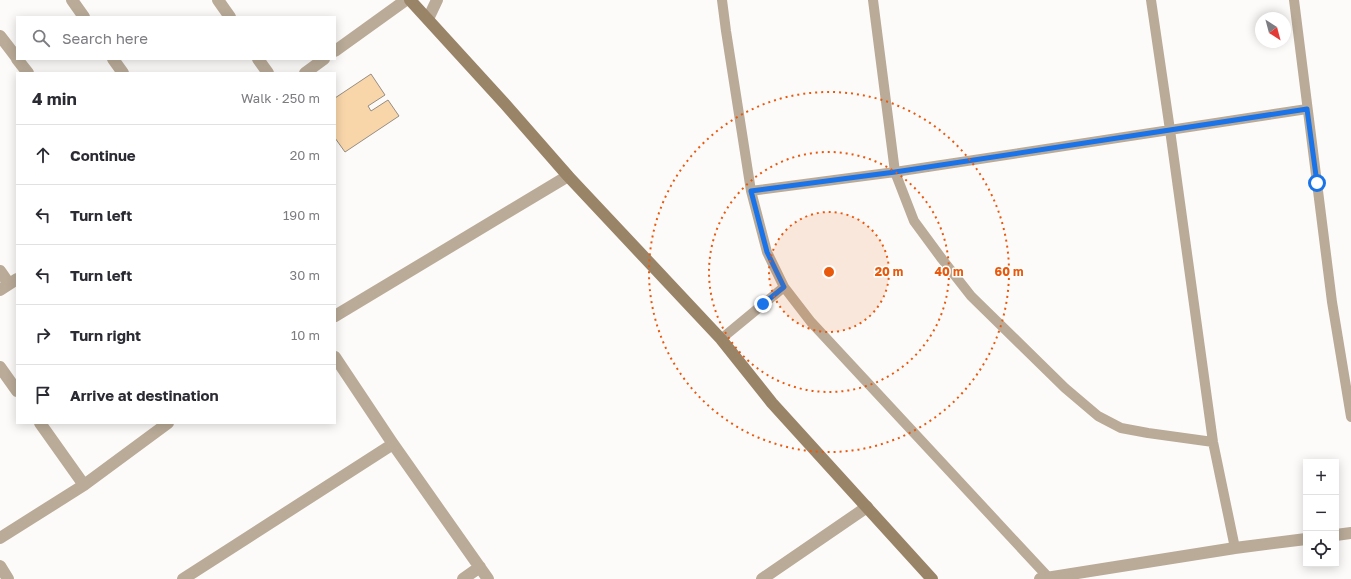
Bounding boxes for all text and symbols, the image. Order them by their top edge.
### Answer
north arrow [1255,12,1291,48]
search box [16,16,336,60]
icon: search [30,27,52,49]
text: Search here [62,29,148,47]
text: 4 min [32,88,77,109]
text: Walk · 250 m [241,90,320,106]
icon: ahead [32,144,54,166]
text: Continue [70,146,136,164]
text: 20 m [290,147,320,163]
route start [1308,174,1326,192]
icon: left [32,204,54,226]
text: Turn left [70,206,132,224]
text: 190 m [283,207,320,223]
icon: left [32,264,54,286]
text: 20 m [875,264,903,279]
text: 40 m [935,264,963,279]
text: 60 m [995,264,1023,279]
centre of rings [822,265,836,279]
text: Turn left [70,266,132,284]
text: 30 m [290,267,320,283]
route end [754,295,772,313]
icon: right [32,324,54,346]
text: Turn right [70,326,141,344]
text: 10 m [291,327,320,343]
icon: arrive [32,384,54,406]
text: Arrive at destination [70,386,219,404]
map controls [1303,459,1339,567]
button: + [1303,459,1339,495]
button: − [1303,495,1339,531]
button: locate [1303,531,1339,567]

